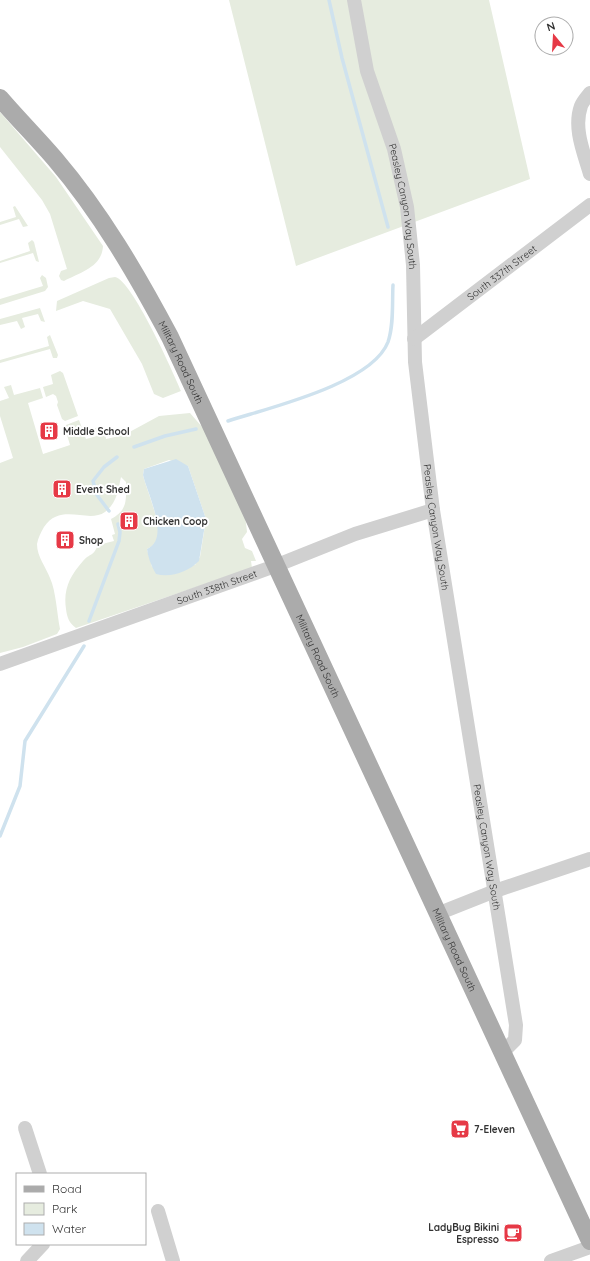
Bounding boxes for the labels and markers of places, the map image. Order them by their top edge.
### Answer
building icon: Middle School [38,420,60,442]
place label: Middle School [63,425,130,438]
building icon: Event Shed [51,478,73,500]
place label: Event Shed [76,483,130,496]
building icon: Chicken Coop [118,510,140,532]
place label: Chicken Coop [143,515,208,528]
building icon: Shop [54,529,76,551]
place label: Shop [79,534,103,547]
supermarket icon: 7-Eleven [449,1118,471,1140]
place label: 7-Eleven [474,1123,515,1136]
place label: LadyBug Bikini Espresso [428,1221,499,1246]
cafe icon: LadyBug Bikini Espresso [502,1222,524,1244]

